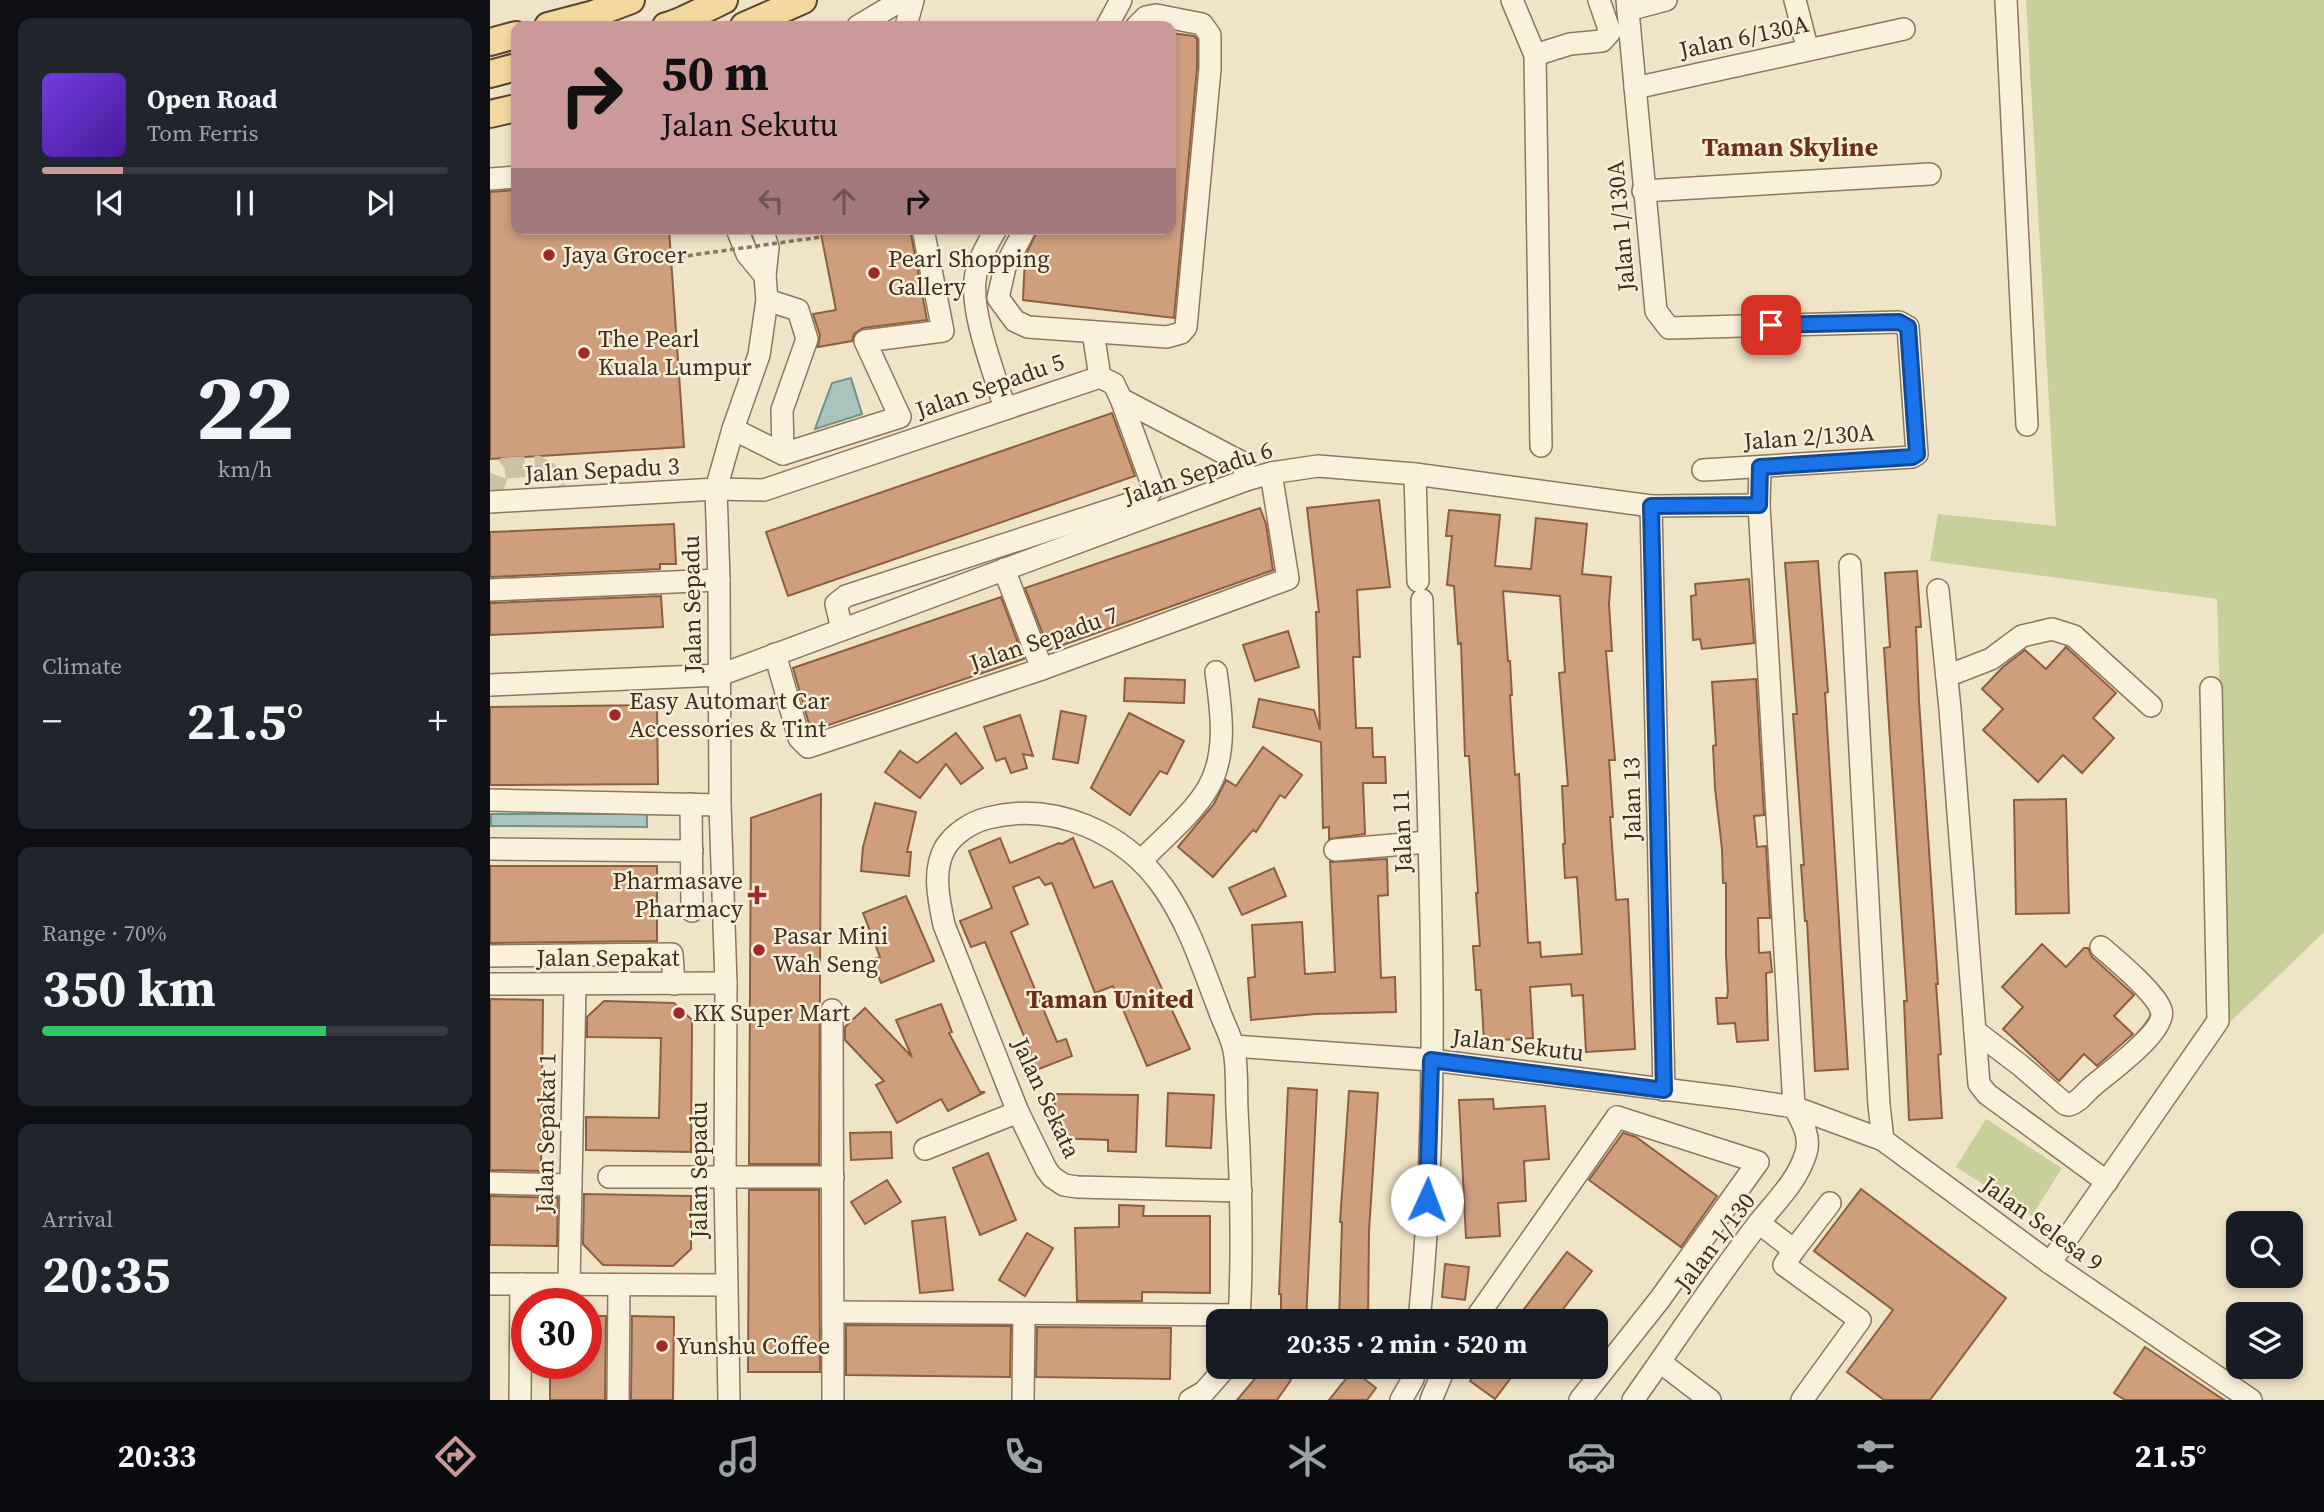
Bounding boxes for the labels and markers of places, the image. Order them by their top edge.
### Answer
place label: Jaya Grocer [562,238,687,271]
place label: Pearl Shopping Gallery [888,242,1050,303]
marker: Jaya Grocer [541,247,557,263]
marker: Pearl Shopping Gallery [866,265,882,281]
pin [1741,295,1801,355]
place label: The Pearl Kuala Lumpur [598,322,751,383]
marker: The Pearl Kuala Lumpur [576,345,592,361]
place label: Easy Automart Car Accessories & Tint [629,684,830,745]
marker: Easy Automart Car Accessories & Tint [607,707,623,723]
place label: Pharmasave Pharmacy [612,864,744,925]
marker: Pharmasave Pharmacy [749,887,765,903]
place label: Pasar Mini Wah Seng [773,919,888,980]
marker: Pasar Mini Wah Seng [751,942,767,958]
place label: KK Super Mart [693,996,850,1029]
marker: KK Super Mart [671,1005,687,1021]
place label: Yunshu Coffee [676,1329,830,1362]
marker: Yunshu Coffee [654,1338,670,1354]

